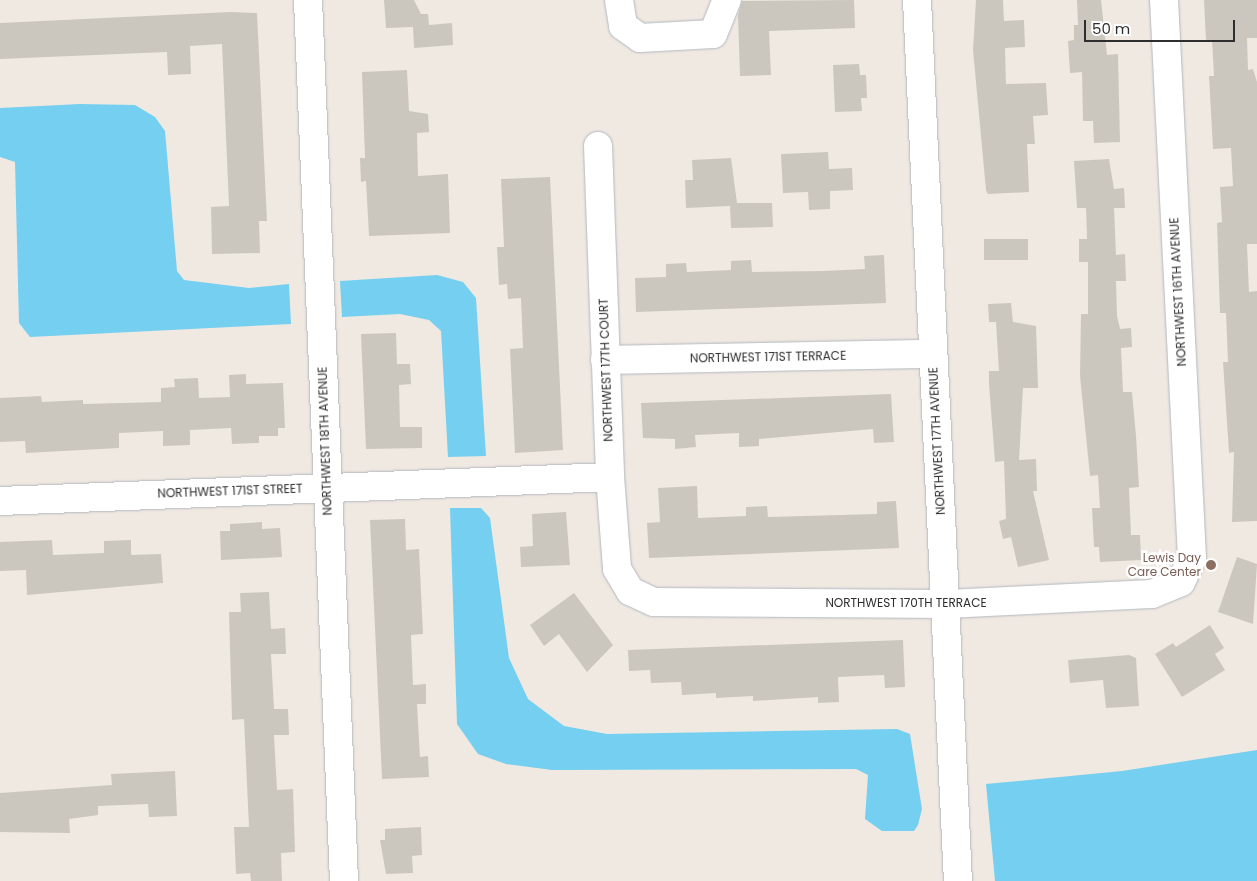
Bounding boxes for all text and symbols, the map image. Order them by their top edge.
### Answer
scale bar [1087,10,1238,42]
text: 50 m [1092,18,1130,39]
street label: NORTHWEST 16TH AVENUE [1167,217,1189,367]
street label: NORTHWEST 17TH COURT [596,298,616,442]
street label: NORTHWEST 171ST TERRACE [690,348,846,366]
street label: NORTHWEST 18TH AVENUE [315,366,335,516]
street label: NORTHWEST 17TH AVENUE [926,367,948,515]
street label: NORTHWEST 171ST STREET [157,481,303,501]
place label: Lewis Day Care Center [1128,551,1201,579]
marker: Lewis Day Care Center [1205,559,1217,571]
street label: NORTHWEST 170TH TERRACE [825,596,987,610]

